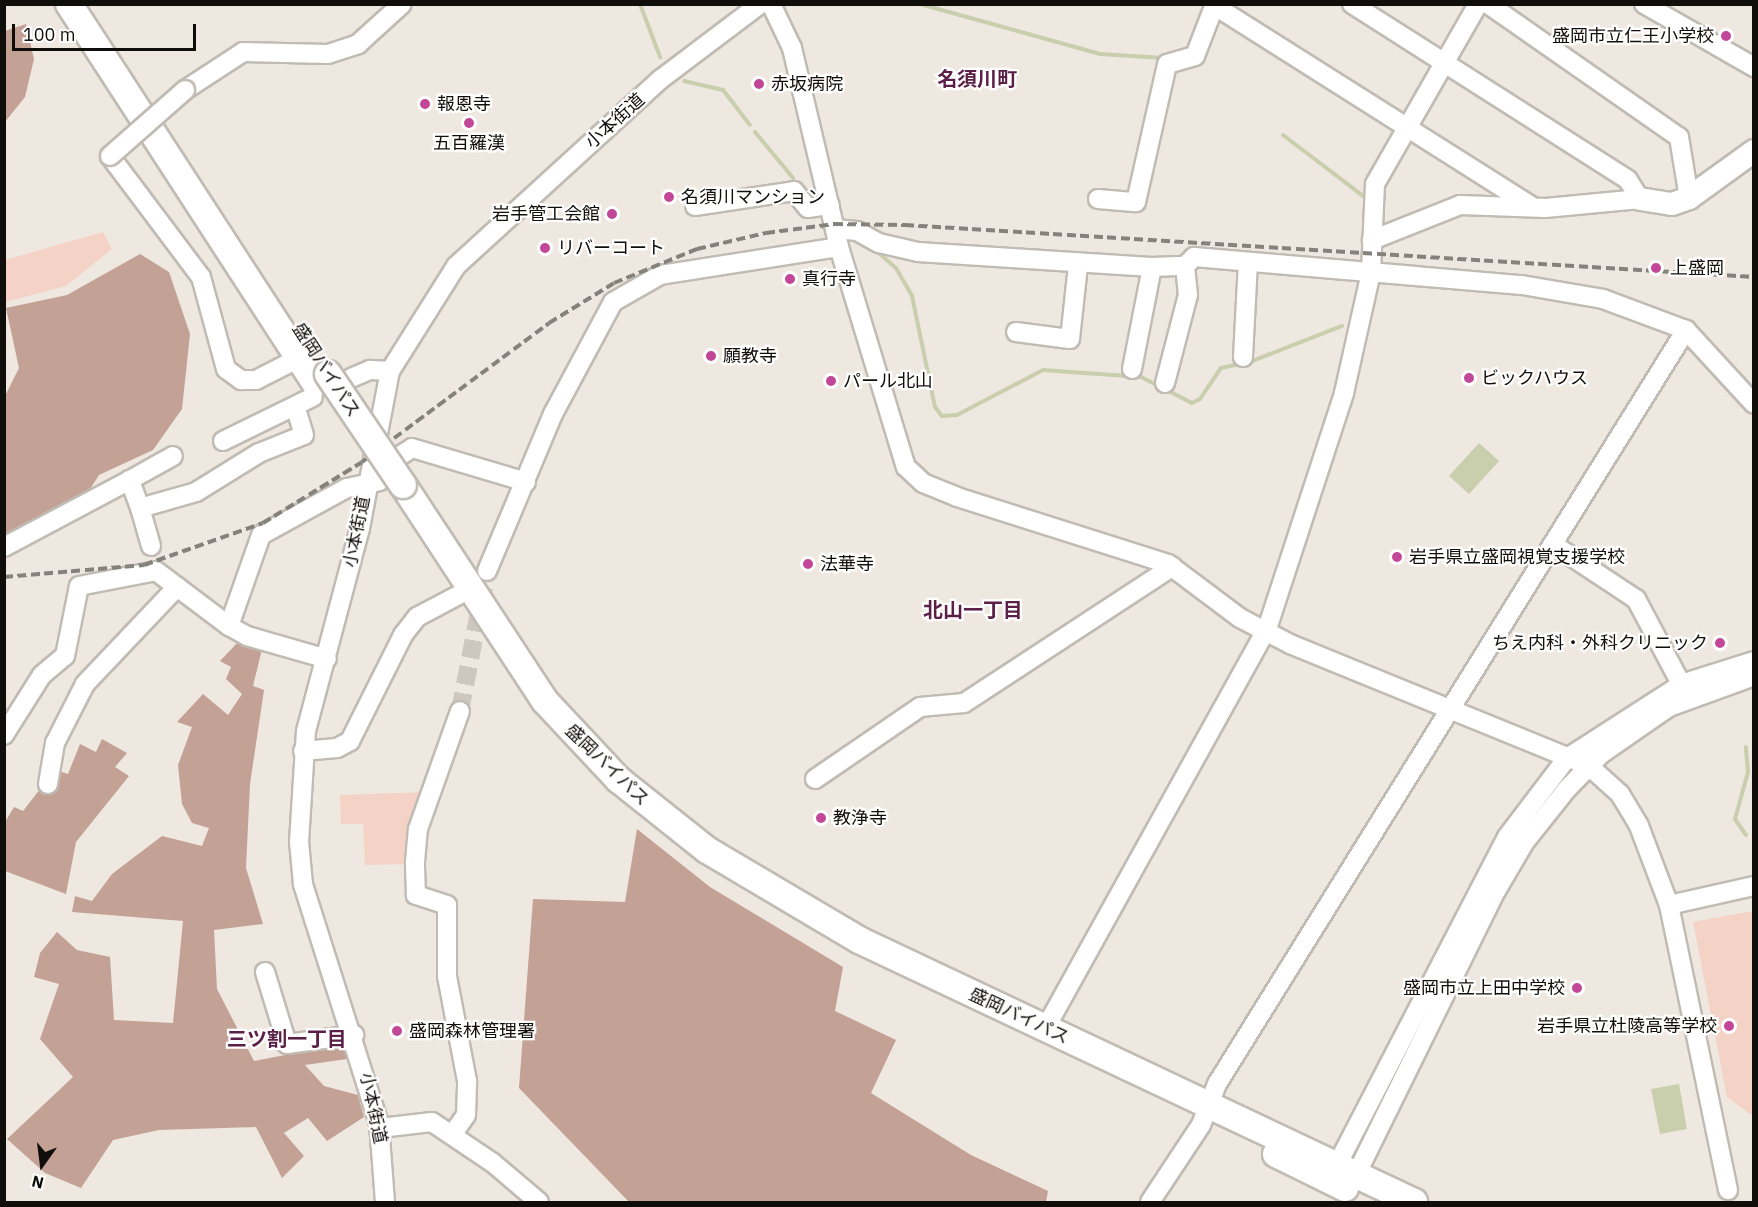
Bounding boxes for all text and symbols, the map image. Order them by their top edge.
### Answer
scale bar [15,12,200,50]
text: 100 m [23,23,75,46]
place label: 盛岡市立仁王小学校 [1552,25,1714,47]
marker: 盛岡市立仁王小学校 [1719,29,1733,43]
district label: 名須川町 [937,66,1017,90]
place label: 赤坂病院 [771,73,843,95]
marker: 赤坂病院 [752,77,766,91]
street label: 小本街道 [581,89,649,153]
place label: 報恩寺 [437,93,491,115]
marker: 報恩寺 [418,97,432,111]
marker: 五百羅漢 [462,116,476,130]
place label: 五百羅漢 [433,132,505,154]
place label: 名須川マンション [681,186,825,208]
marker: 名須川マンション [662,190,676,204]
place label: 岩手管工会館 [492,203,600,225]
marker: 岩手管工会館 [605,207,619,221]
place label: リバーコート [557,237,665,259]
marker: リバーコート [538,241,552,255]
place label: 上盛岡 [1670,257,1724,279]
marker: 上盛岡 [1647,259,1665,277]
place label: 真行寺 [802,268,856,290]
marker: 真行寺 [783,272,797,286]
street label: 盛岡バイパス [288,319,364,421]
place label: 願教寺 [723,345,777,367]
marker: 願教寺 [704,349,718,363]
place label: ビックハウス [1481,367,1589,389]
place label: パール北山 [843,370,933,392]
marker: ビックハウス [1462,371,1476,385]
marker: パール北山 [824,374,838,388]
street label: 小本街道 [340,495,374,569]
place label: 岩手県立盛岡視覚支援学校 [1409,546,1625,568]
marker: 岩手県立盛岡視覚支援学校 [1390,550,1404,564]
place label: 法華寺 [820,553,874,575]
marker: 法華寺 [801,557,815,571]
district label: 北山一丁目 [923,597,1023,621]
place label: ちえ内科・外科クリニック [1492,632,1708,654]
marker: ちえ内科・外科クリニック [1713,636,1727,650]
street label: 盛岡バイパス [561,720,653,810]
place label: 教浄寺 [833,807,887,829]
marker: 教浄寺 [814,811,828,825]
place label: 盛岡市立上田中学校 [1403,977,1565,999]
marker: 盛岡市立上田中学校 [1570,981,1584,995]
street label: 盛岡バイパス [965,983,1073,1049]
place label: 岩手県立杜陵高等学校 [1537,1015,1717,1037]
marker: 岩手県立杜陵高等学校 [1722,1019,1736,1033]
place label: 盛岡森林管理署 [409,1020,535,1042]
marker: 盛岡森林管理署 [390,1024,404,1038]
district label: 三ツ割一丁目 [227,1026,347,1050]
street label: 小本街道 [355,1071,391,1145]
north arrow [12,1135,72,1195]
text: N [30,1171,46,1194]

